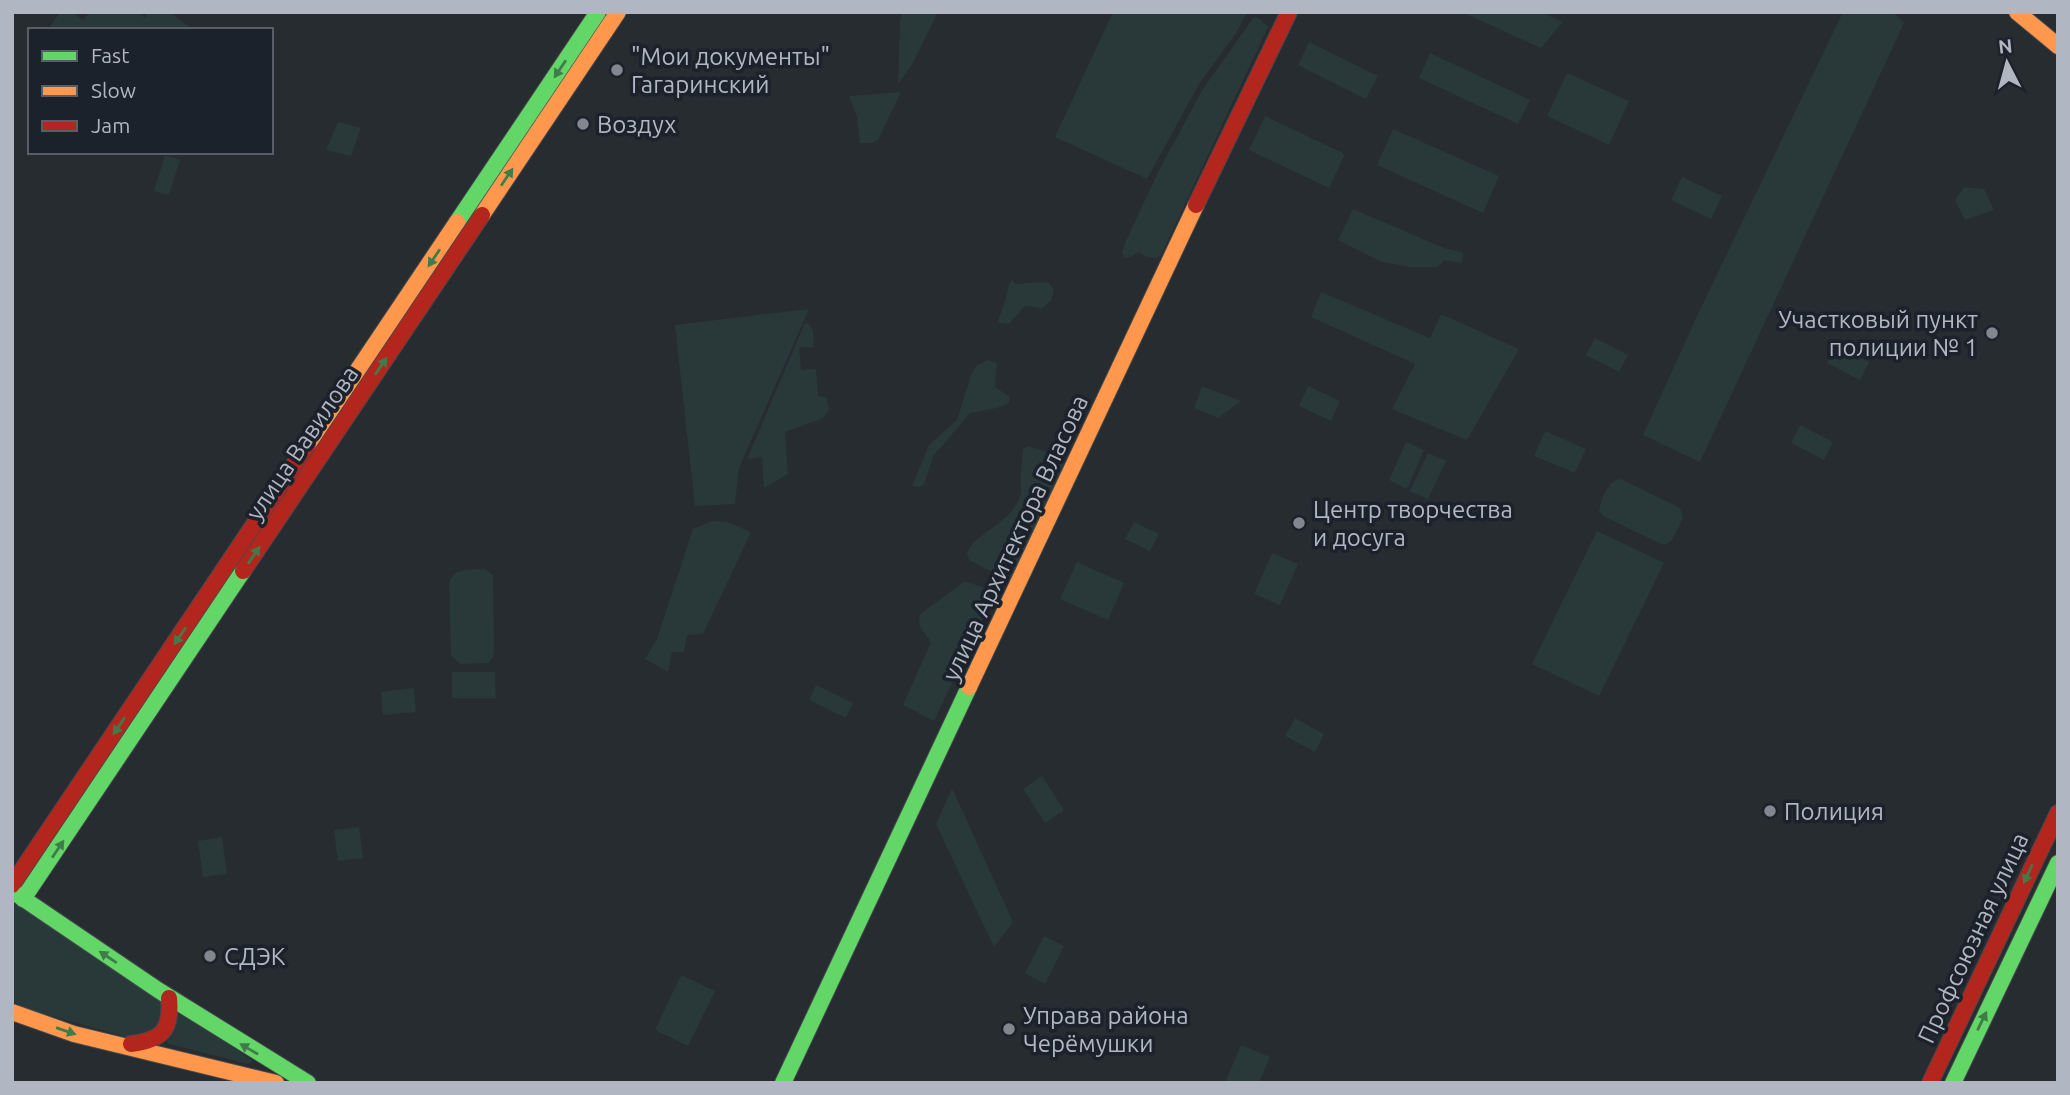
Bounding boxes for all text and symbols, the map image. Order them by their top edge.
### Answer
legend [28,28,273,154]
north arrow [1972,28,2042,98]
text: N [1997,34,2013,58]
text: Fast [91,43,129,67]
place label: "Мои документы" Гагаринский [631,43,830,98]
one-way arrow [553,60,567,78]
marker: "Мои документы" Гагаринский [609,62,625,78]
text: Slow [91,78,136,102]
place label: Воздух [597,111,676,138]
text: Jam [91,113,130,137]
marker: Воздух [575,116,591,132]
one-way arrow [501,167,514,187]
one-way arrow [427,248,440,268]
place label: Участковый пункт полиции № 1 [1778,306,1978,361]
marker: Участковый пункт полиции № 1 [1984,325,2000,341]
one-way arrow [374,357,388,375]
street label: улица Вавилова [241,361,363,525]
street label: улица Архитектора Власова [937,391,1093,685]
place label: Центр творчества и досуга [1313,496,1513,551]
marker: Центр творчества и досуга [1291,515,1307,531]
one-way arrow [247,546,261,564]
one-way arrow [174,627,187,646]
one-way arrow [113,717,126,736]
place label: Полиция [1784,798,1884,825]
marker: Полиция [1762,803,1778,819]
street label: Профсоюзная улица [1912,829,2034,1047]
one-way arrow [51,840,65,858]
one-way arrow [2023,864,2034,885]
place label: СДЭК [224,943,286,970]
marker: СДЭК [202,948,218,964]
one-way arrow [99,950,117,964]
place label: Управа района Черёмушки [1023,1002,1189,1057]
one-way arrow [1977,1011,1988,1031]
marker: Управа района Черёмушки [1001,1021,1017,1037]
one-way arrow [56,1026,77,1037]
one-way arrow [239,1043,259,1055]

